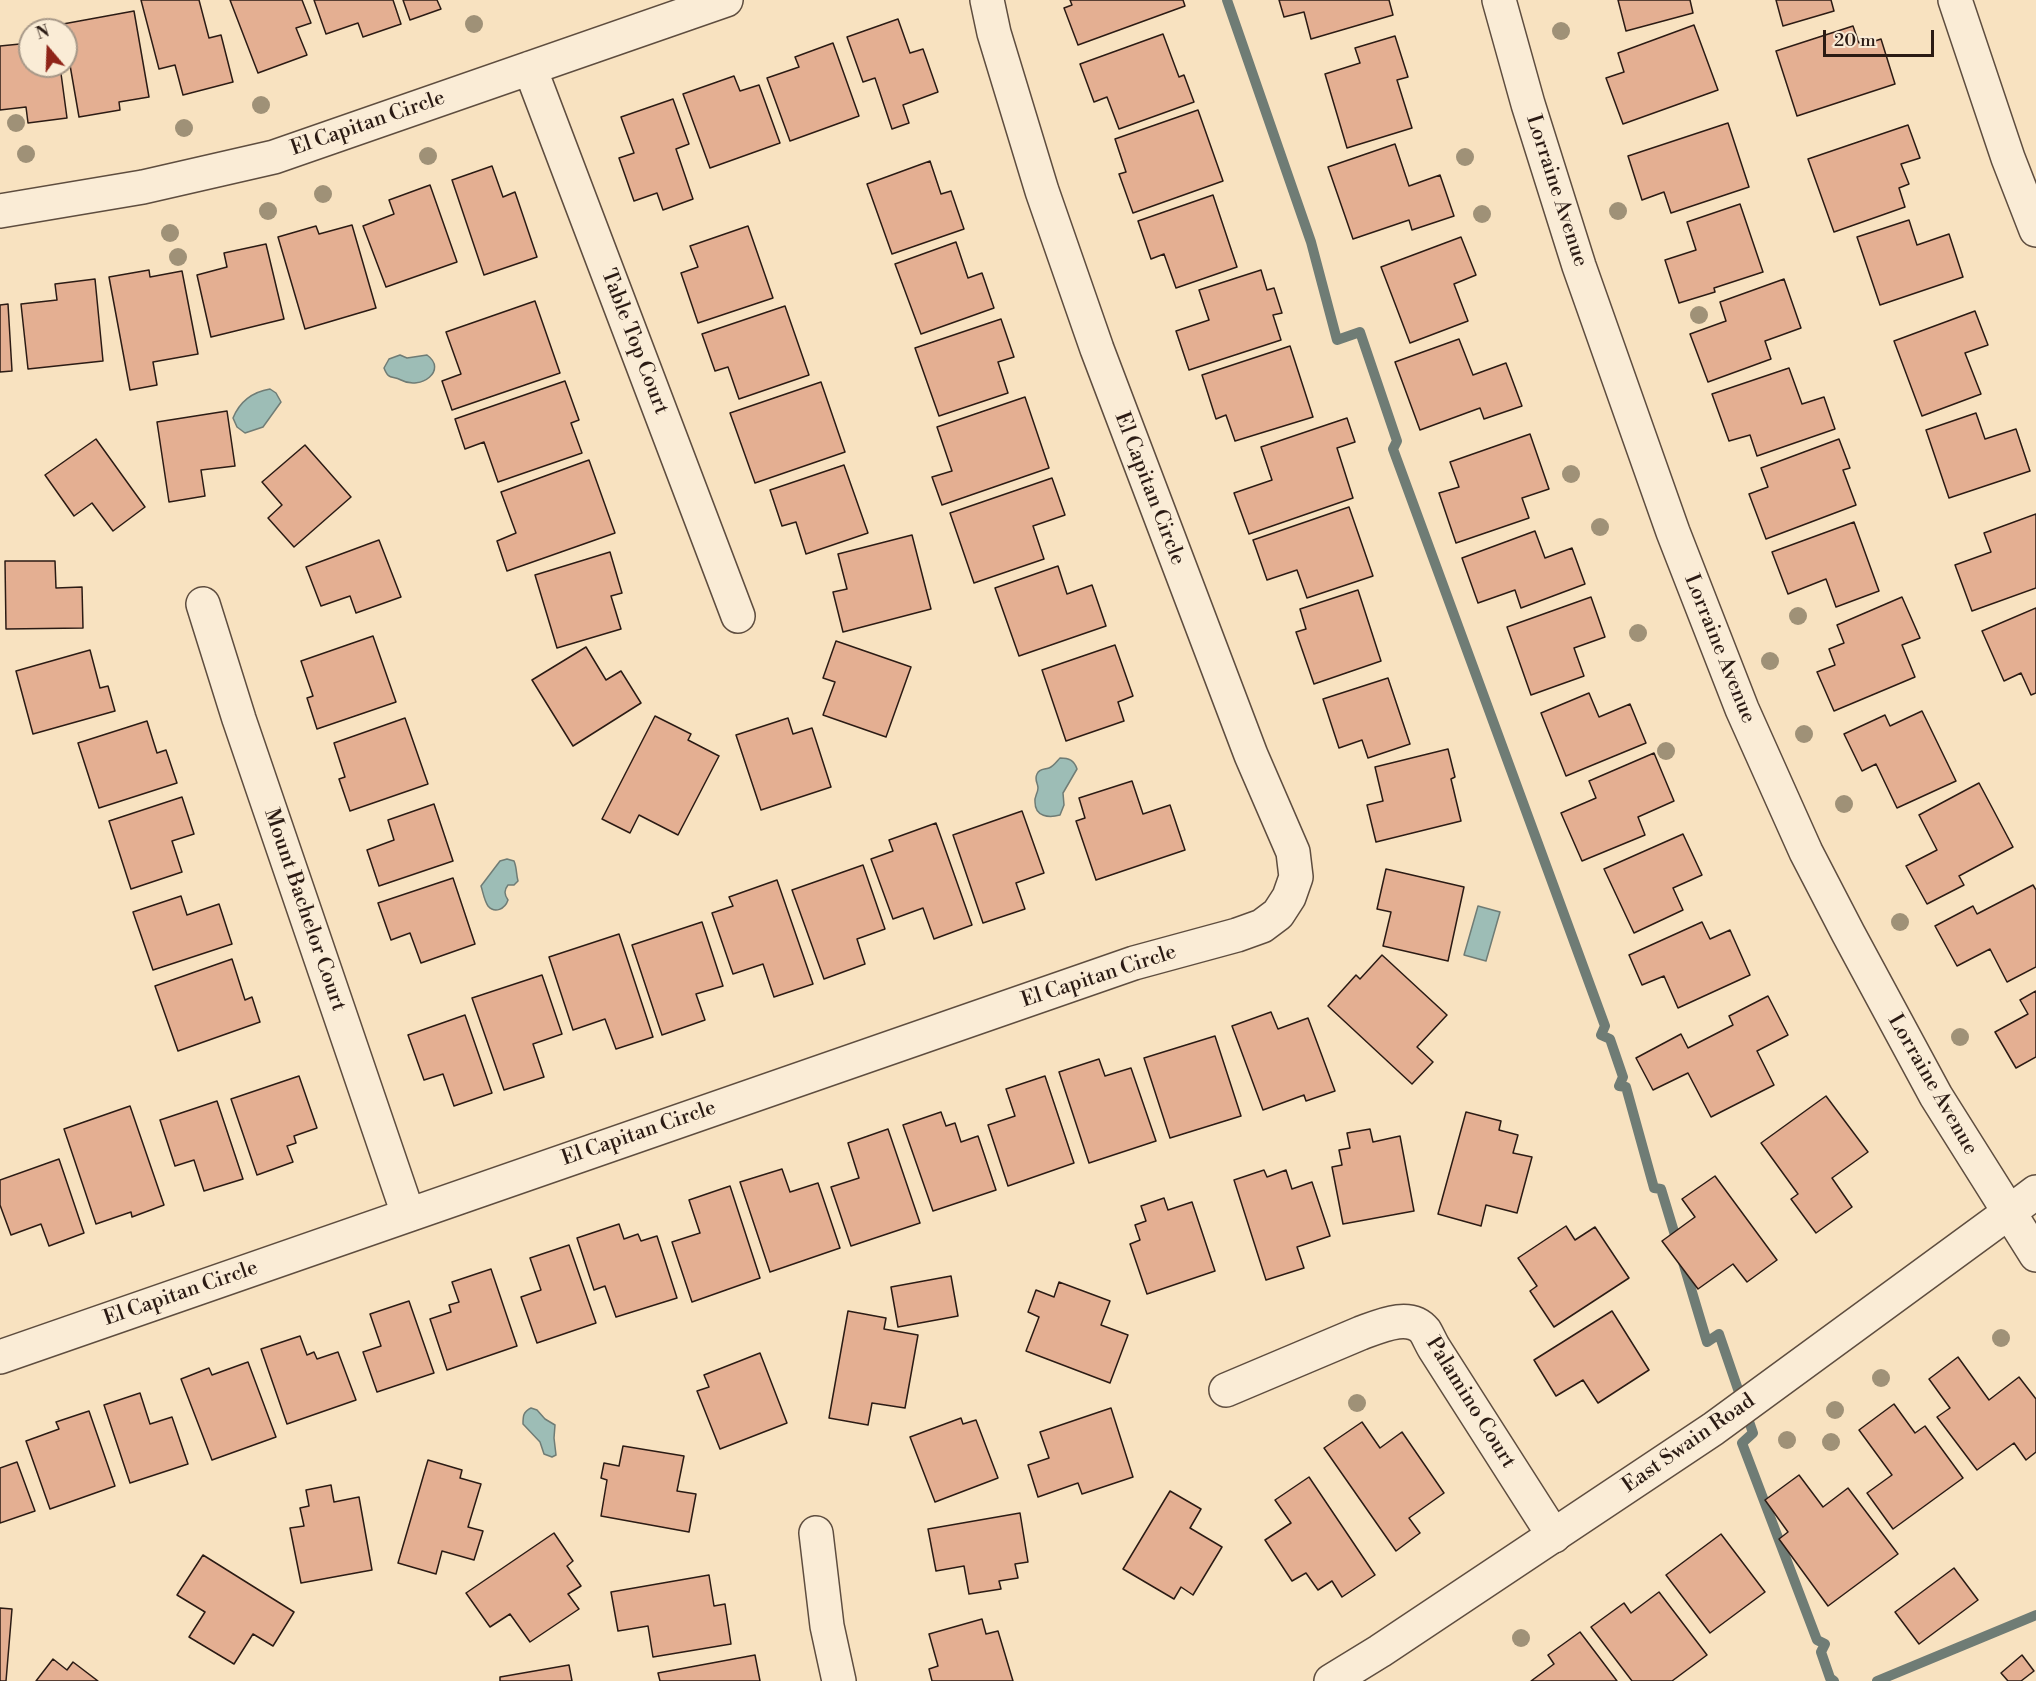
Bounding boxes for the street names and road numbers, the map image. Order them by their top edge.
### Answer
street label: El Capitan Circle [288,86,448,162]
street label: Lorraine Avenue [1520,112,1592,270]
street label: Table Top Court [595,266,673,418]
street label: El Capitan Circle [1108,409,1190,569]
street label: Lorraine Avenue [1678,571,1760,727]
street label: Mount Bachelor Court [258,806,350,1014]
street label: El Capitan Circle [1018,940,1180,1014]
street label: Lorraine Avenue [1881,1010,1983,1160]
street label: El Capitan Circle [559,1096,719,1172]
street label: El Capitan Circle [101,1256,261,1332]
street label: Palamino Court [1420,1333,1520,1473]
street label: East Swain Road [1618,1389,1760,1499]

